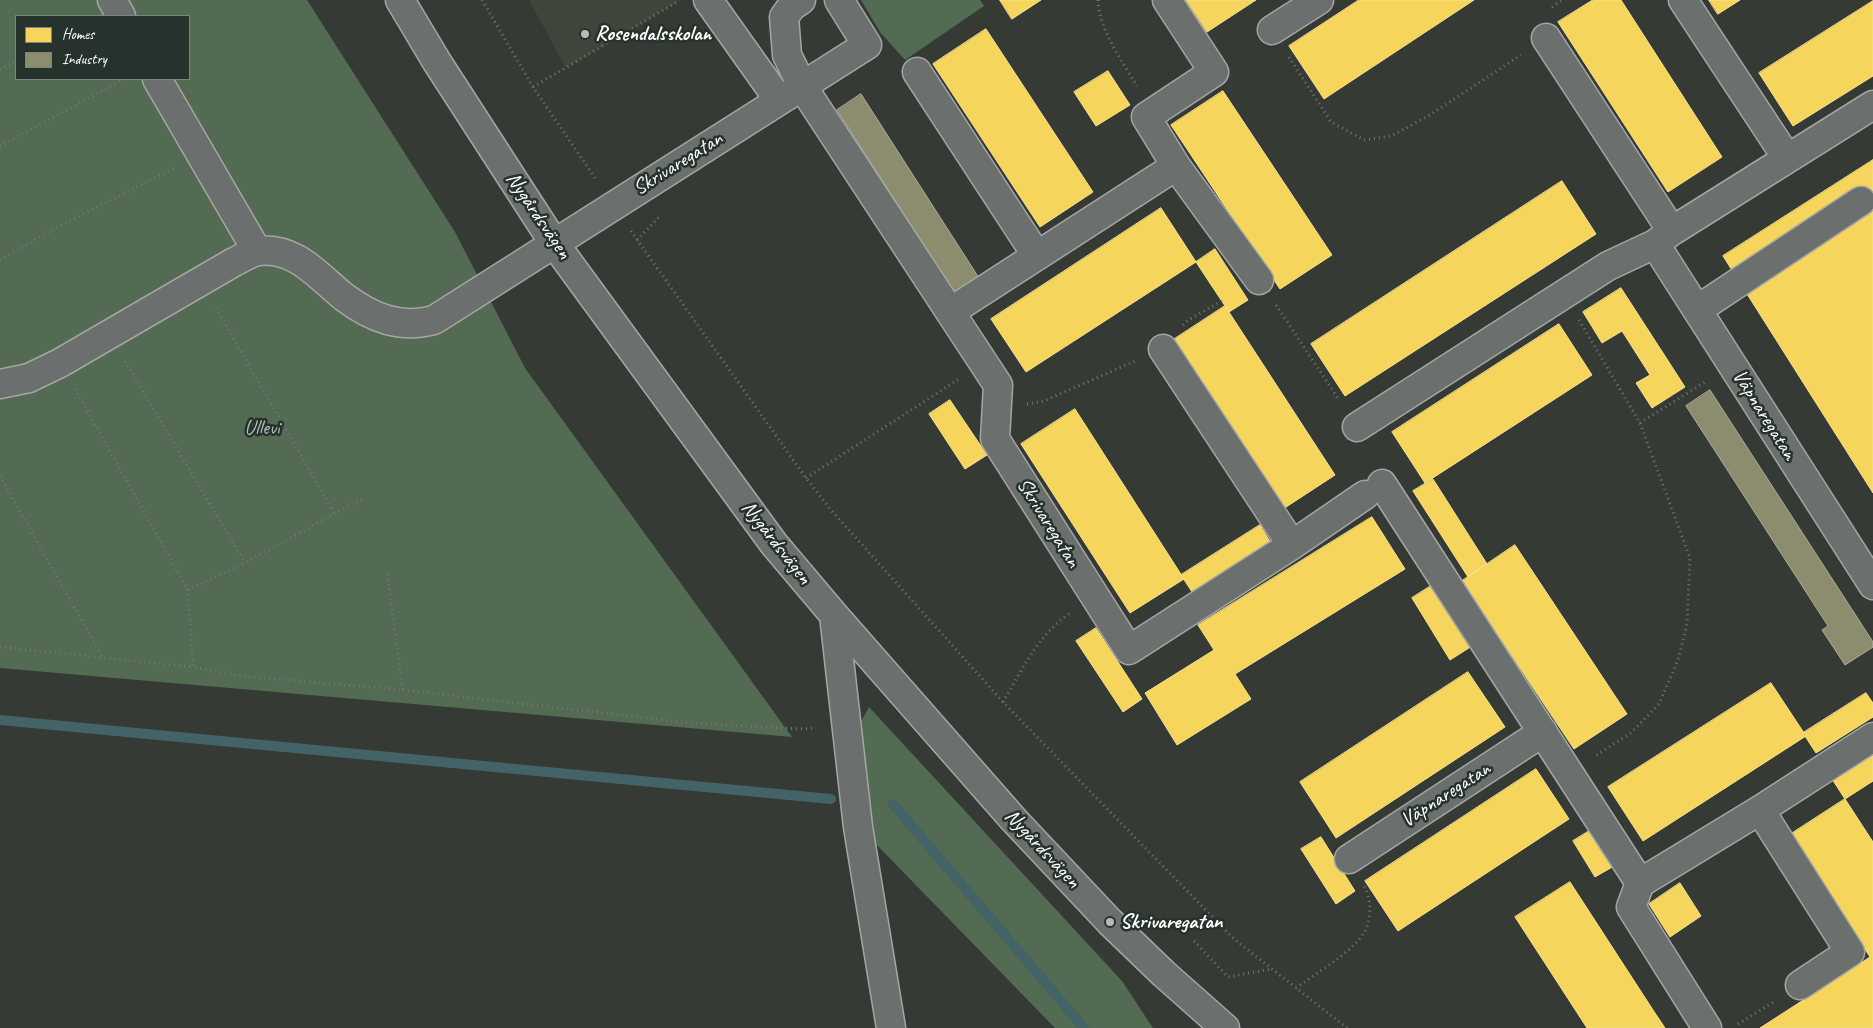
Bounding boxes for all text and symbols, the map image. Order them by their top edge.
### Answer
legend [15,15,190,80]
place label: Rosendalsskolan [595,21,711,47]
text: Homes [62,25,94,44]
marker: Rosendalsskolan [579,28,591,40]
text: Industry [62,50,107,69]
street label: Skrivaregatan [629,127,727,201]
street label: Nygårdsvägen [500,168,576,264]
street label: Väpnaregatan [1726,365,1802,465]
park label: Ullevi [244,415,280,441]
street label: Skrivaregatan [1011,474,1085,572]
street label: Nygårdsvägen [735,496,817,590]
street label: Väpnaregatan [1396,757,1496,833]
street label: Nygårdsvägen [999,804,1085,894]
place label: Skrivaregatan [1120,909,1222,935]
marker: Skrivaregatan [1104,916,1116,928]

